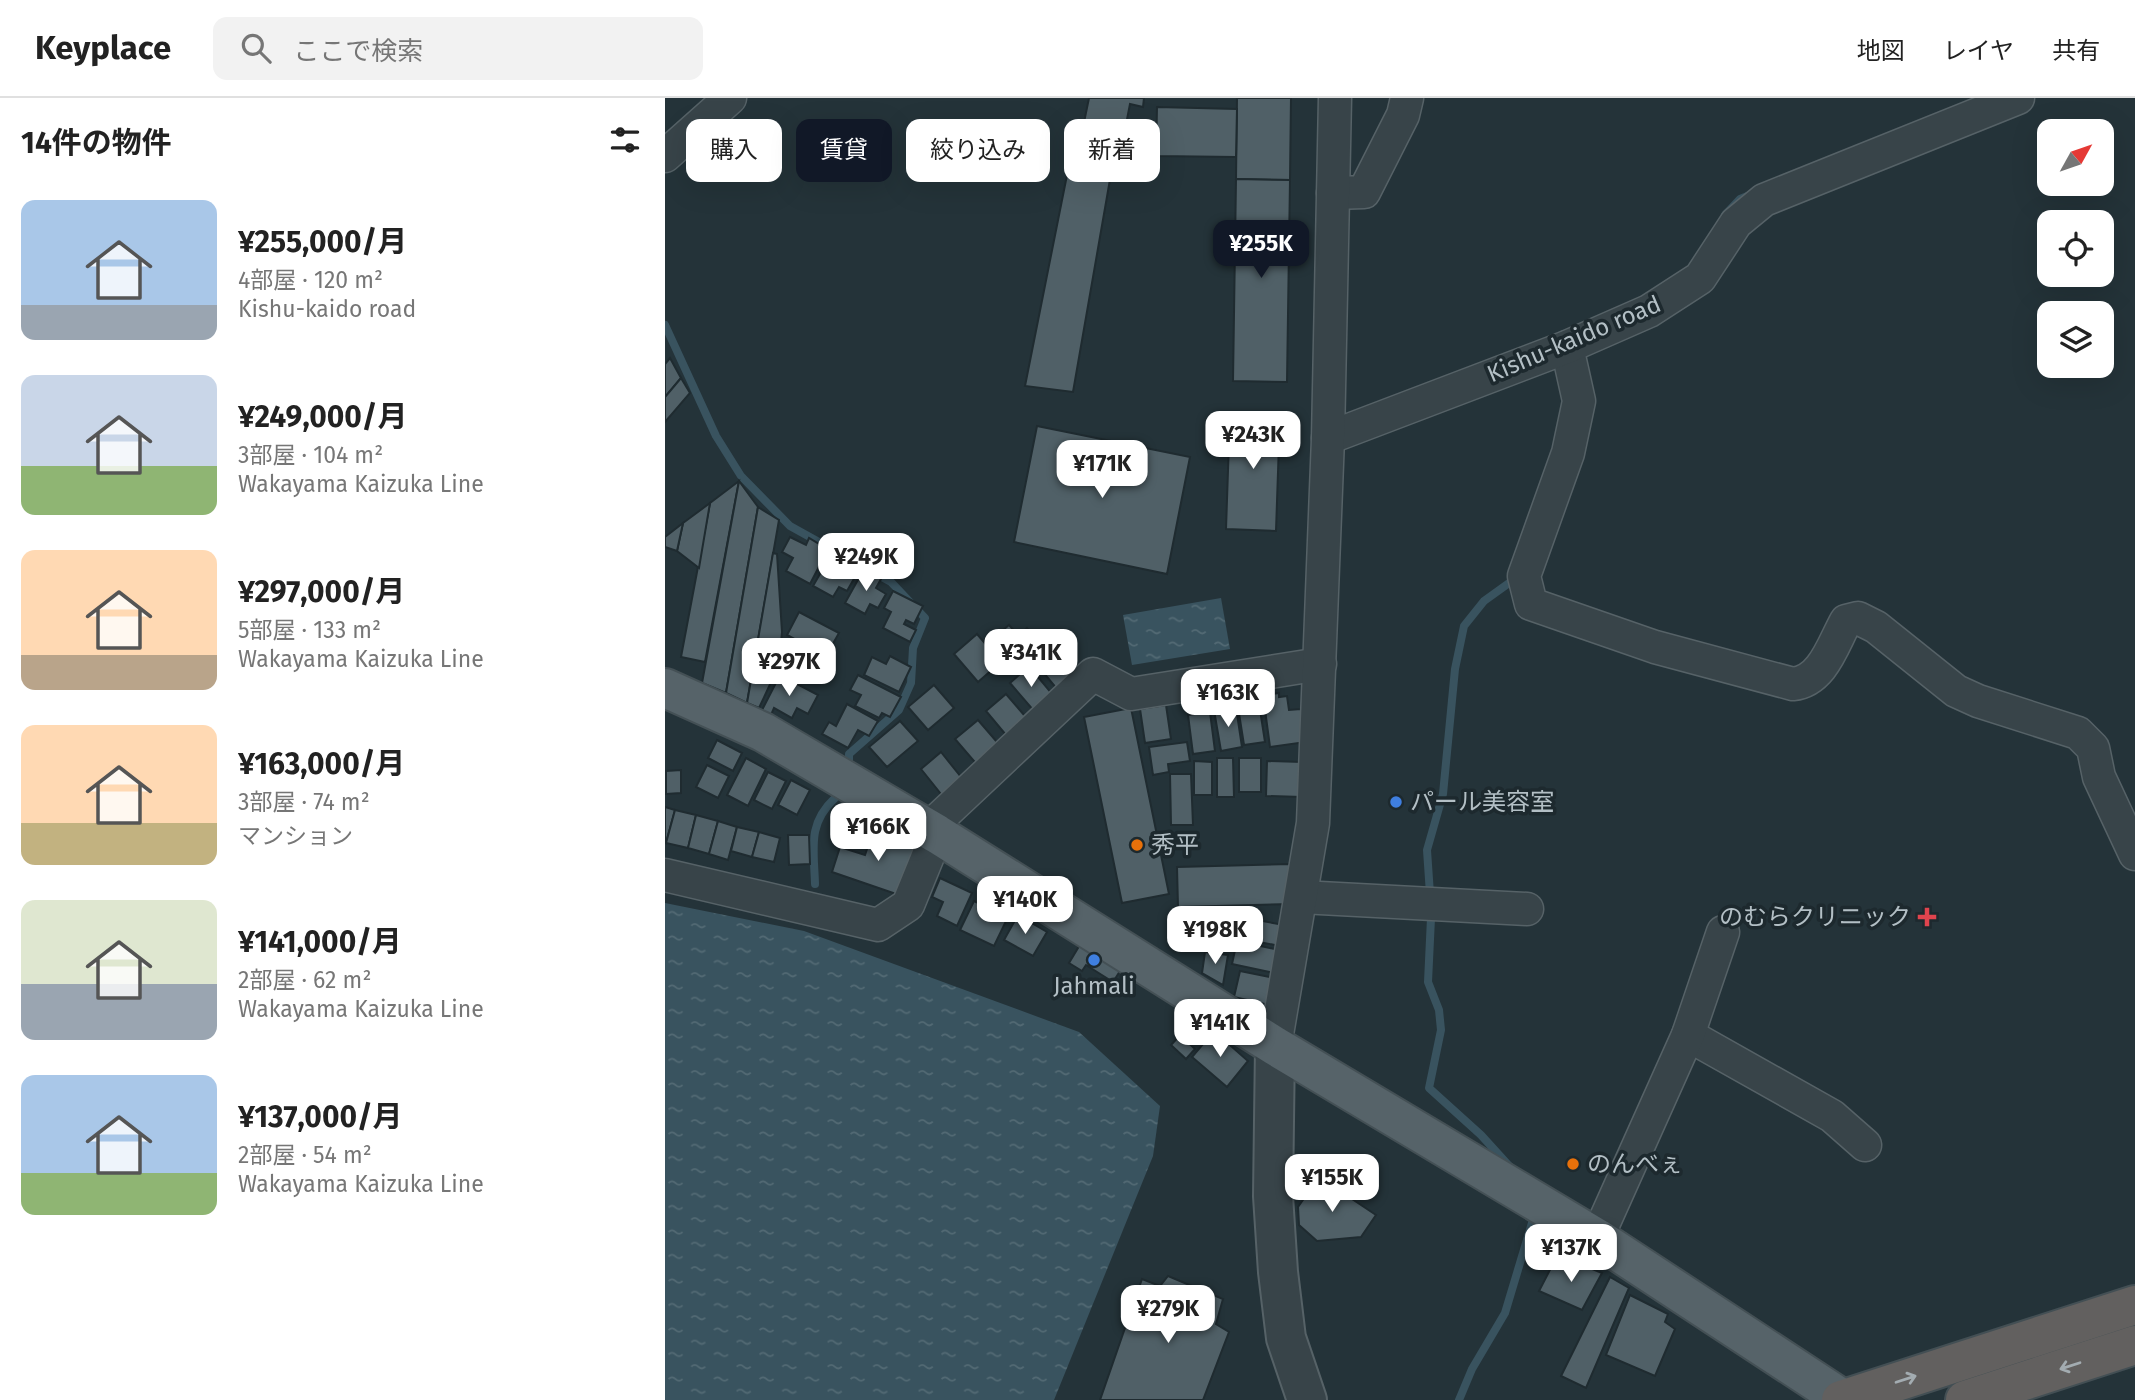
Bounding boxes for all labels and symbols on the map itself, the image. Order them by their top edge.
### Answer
north arrow [2037,119,2114,196]
pin: ¥255K [1212,220,1310,280]
street label: Kishu-kaido road [1483,290,1665,388]
pin: ¥243K [1204,412,1302,471]
pin: ¥171K [1053,440,1151,500]
pin: ¥249K [817,533,915,593]
pin: ¥341K [982,630,1080,689]
pin: ¥297K [740,638,838,698]
pin: ¥163K [1179,670,1277,729]
place label: パール美容室 [1410,788,1554,816]
marker: パール美容室 [1388,794,1404,810]
pin: ¥166K [829,804,927,863]
place label: 秀平 [1151,831,1199,859]
marker: 秀平 [1129,837,1145,853]
pin: ¥140K [976,876,1074,936]
place label: のむらクリニック [1719,903,1911,931]
pin: ¥198K [1166,906,1264,966]
marker: のむらクリニック [1917,907,1937,927]
marker: Jahmali [1086,952,1102,968]
place label: Jahmali [1053,972,1135,1000]
pin: ¥141K [1171,1000,1269,1059]
place label: のんべぇ [1587,1150,1683,1178]
pin: ¥155K [1283,1154,1381,1214]
marker: のんべぇ [1565,1156,1581,1172]
pin: ¥137K [1522,1224,1620,1284]
pin: ¥279K [1119,1286,1217,1345]
one-way arrow [2059,1360,2081,1373]
one-way arrow [1894,1372,1916,1384]

